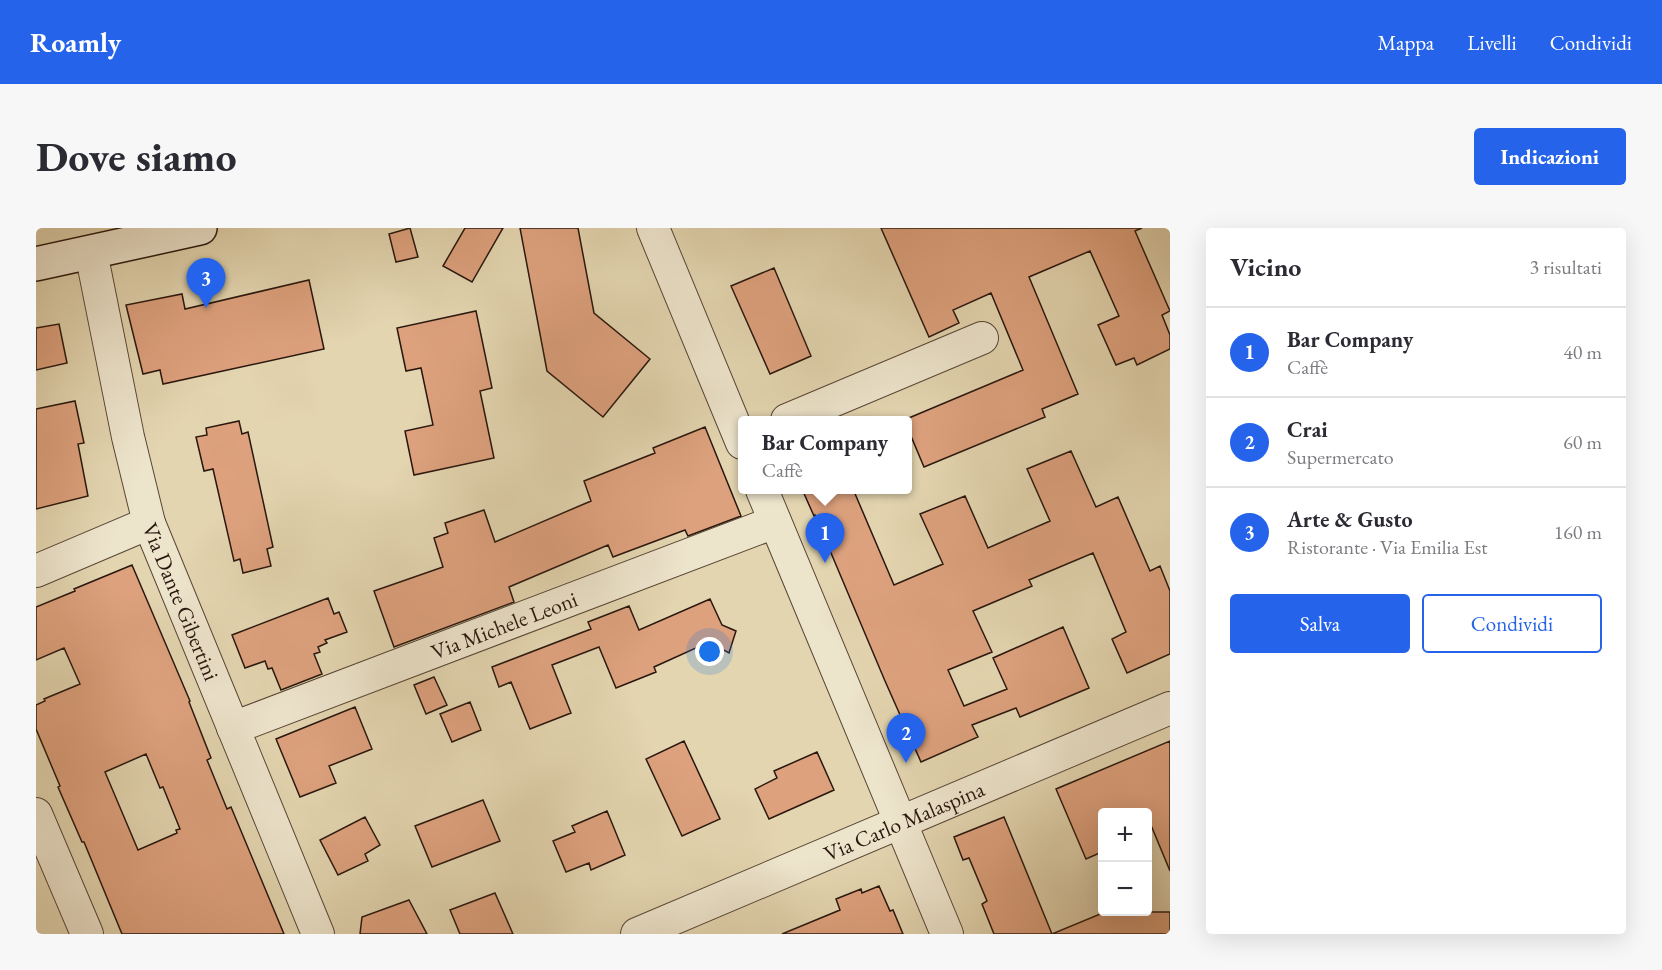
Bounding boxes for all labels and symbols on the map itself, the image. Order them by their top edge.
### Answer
pin: 3 [186,259,226,308]
pin: 1 [806,514,844,563]
street label: Via Dante Gibertini [136,518,227,685]
street label: Via Michele Leoni [427,584,581,666]
your location [695,637,724,666]
pin: 2 [886,714,926,763]
street label: Via Carlo Malaspina [819,774,989,868]

